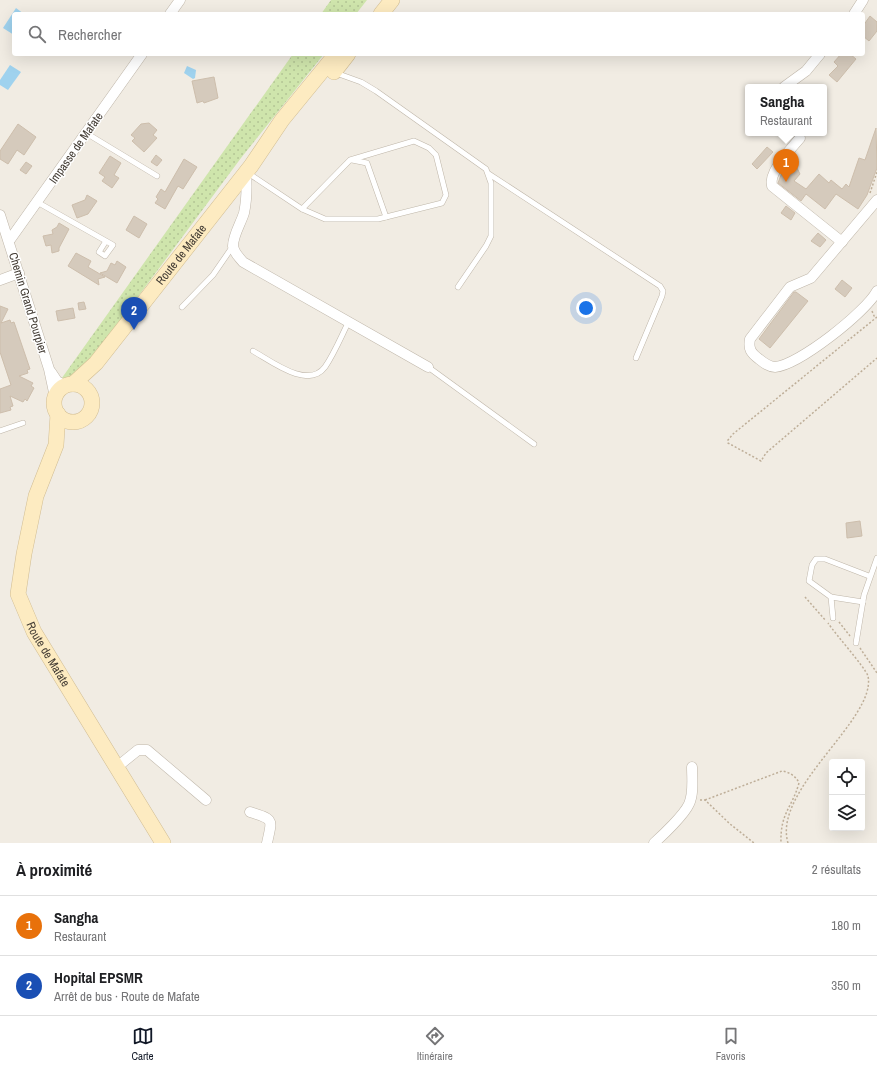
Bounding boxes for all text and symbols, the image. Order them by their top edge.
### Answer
search box [12,12,865,56]
icon: search [26,23,48,45]
text: Rechercher [58,24,122,45]
popup [745,84,827,136]
text: Sangha [760,91,804,112]
street label: Impasse de Mafate [45,109,107,187]
text: Restaurant [760,112,812,129]
pin: 1 [773,149,799,182]
street label: Route de Mafate [152,221,210,288]
street label: Chemin Grand Pourpier [5,250,51,356]
pin: 2 [121,297,147,330]
your location [576,298,596,318]
street label: Route de Mafate [23,619,74,690]
map controls [829,759,865,831]
button: locate [829,759,865,795]
button: layers [829,795,865,831]
text: À proximité [16,858,92,881]
text: 2 résultats [812,861,861,878]
text: Sangha [54,907,98,928]
text: 1 [26,917,32,934]
text: 180 m [831,917,861,934]
text: Restaurant [54,928,106,945]
text: Hopital EPSMR [54,967,143,988]
text: 2 [26,977,32,994]
text: 350 m [831,977,861,994]
text: Arrêt de bus · Route de Mafate [54,988,200,1005]
tab: Carte [132,1025,154,1063]
tab: Itinéraire [417,1025,453,1063]
tab: Favoris [716,1025,745,1063]

